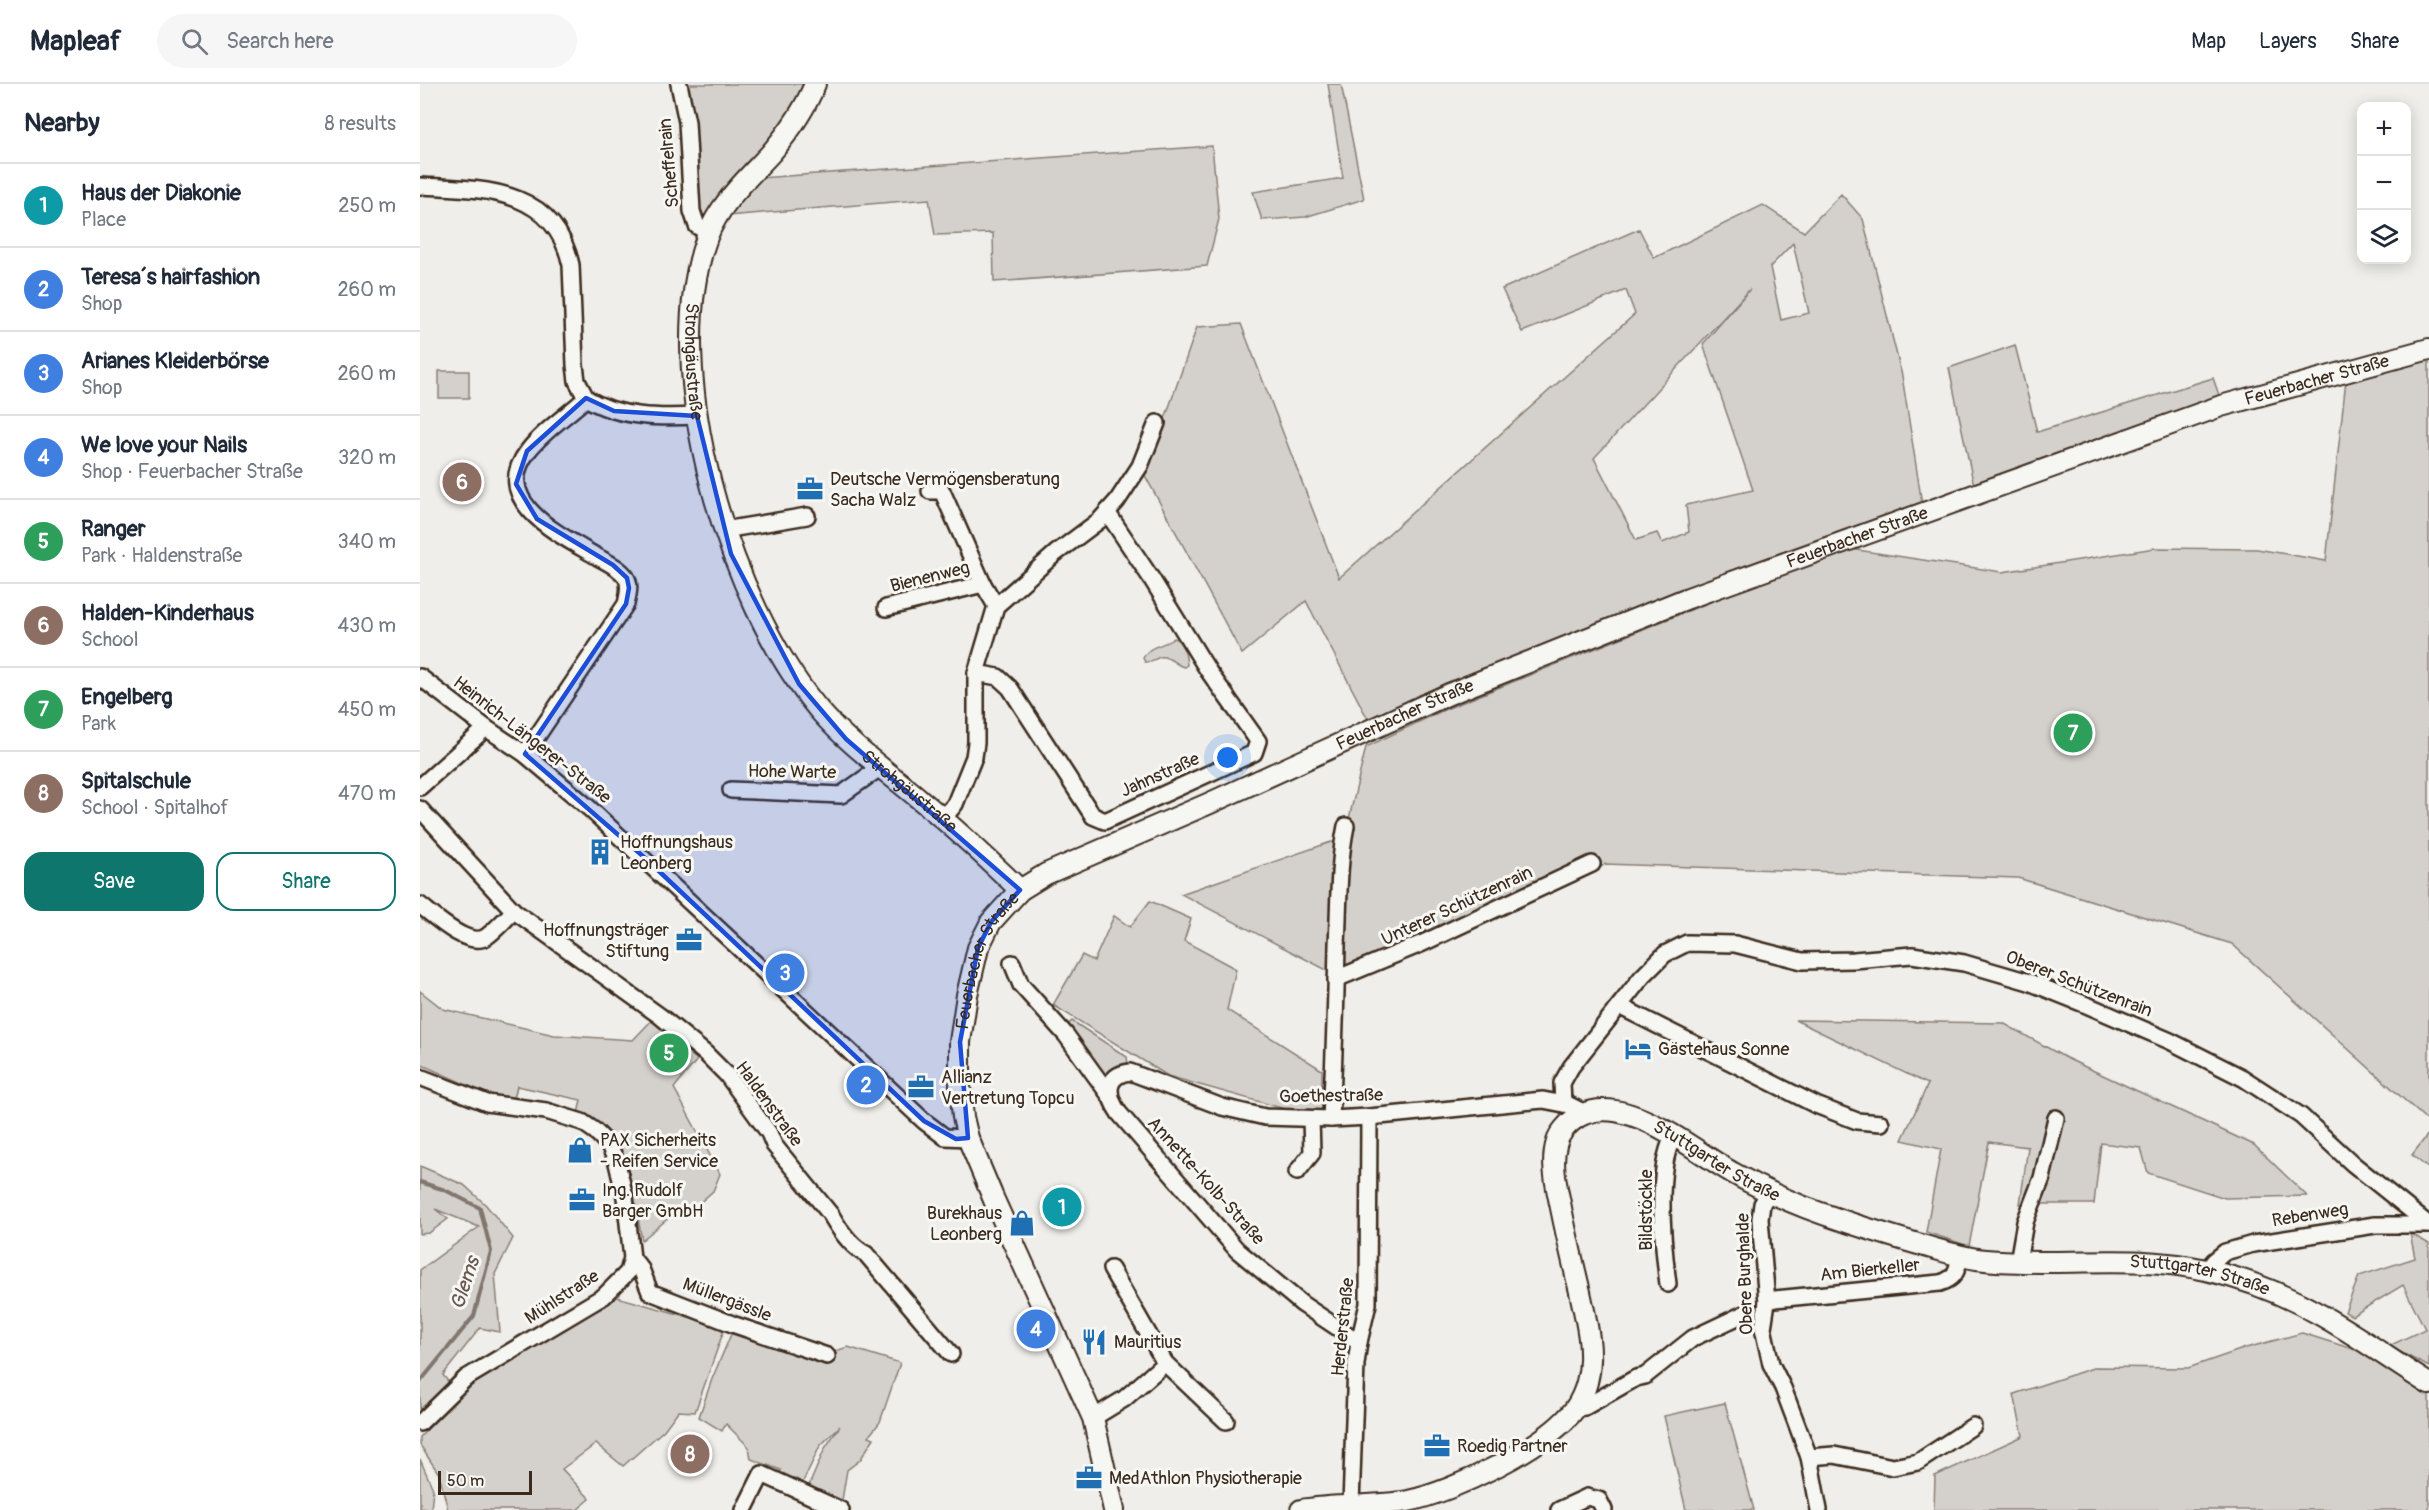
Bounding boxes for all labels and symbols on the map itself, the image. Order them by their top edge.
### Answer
street label: Scheffelrain [654,117,684,209]
street label: Strohgäustraße [679,302,709,422]
street label: Feuerbacher Straße [2242,349,2392,411]
pin: 6 [442,460,482,504]
place label: Deutsche Vermögensberatung Sacha Walz [830,468,1060,512]
office icon: Deutsche Vermögensberatung Sacha Walz [795,474,825,504]
street label: Feuerbacher Straße [1783,501,1931,573]
street label: Bienenweg [888,556,972,598]
street label: Heinrich-Längerer-Straße [448,671,616,809]
street label: Feuerbacher Straße [1332,674,1477,756]
pin: 7 [2054,710,2092,756]
your location [1213,743,1242,772]
street label: Strohgäustraße [857,745,962,838]
street label: Jahnstraße [1117,747,1203,803]
street label: Hohe Warte [748,760,837,784]
place label: Hoffnungshaus Leonberg [620,831,733,875]
building icon: Hoffnungshaus Leonberg [585,837,615,867]
street label: Unterer Schützenrain [1378,861,1536,951]
street label: Feuerbacher Straße [951,887,1024,1031]
place label: Hoffnungsträger Stiftung [543,919,670,963]
office icon: Hoffnungsträger Stiftung [674,925,704,955]
street label: Oberer Schützenrain [2002,945,2156,1023]
pin: 3 [766,950,805,996]
pin: 5 [650,1030,688,1076]
hotel icon: Gästehaus Sonne [1623,1034,1653,1064]
place label: Gästehaus Sonne [1658,1038,1789,1061]
street label: Haldenstraße [730,1057,808,1151]
pin: 2 [846,1062,886,1108]
place label: Allianz Vertretung Topcu [941,1066,1074,1110]
office icon: Allianz Vertretung Topcu [906,1072,936,1102]
street label: Goethestraße [1279,1084,1383,1108]
street label: Annette-Kolb-Straße [1142,1112,1270,1250]
street label: Stuttgarter Straße [1650,1115,1784,1207]
place label: PAX Sicherheits - Reifen Service [600,1129,718,1173]
shop icon: PAX Sicherheits - Reifen Service [565,1135,595,1165]
street label: Bildstöckle [1635,1169,1658,1251]
place label: Ing. Rudolf Barger GmbH [602,1179,703,1223]
pin: 1 [1042,1184,1082,1230]
office icon: Ing. Rudolf Barger GmbH [567,1185,597,1215]
street label: Rebenweg [2270,1198,2350,1232]
place label: Burekhaus Leonberg [927,1202,1002,1246]
shop icon: Burekhaus Leonberg [1007,1208,1037,1238]
street label: Obere Burghalde [1731,1213,1759,1335]
street label: Stuttgarter Straße [2129,1250,2273,1301]
water label: Glems [445,1252,486,1312]
street label: Am Bierkeller [1819,1253,1922,1287]
street label: Mühlstraße [521,1264,604,1329]
street label: Müllergässle [679,1273,775,1327]
street label: Herderstraße [1326,1277,1360,1377]
pin: 4 [1016,1306,1056,1352]
restaurant icon: Mauritius [1079,1327,1109,1357]
place label: Mauritius [1114,1331,1181,1354]
office icon: Roedig Partner [1422,1431,1452,1461]
pin: 8 [670,1432,710,1476]
place label: Roedig Partner [1457,1435,1568,1458]
office icon: MedAthlon Physiotherapie [1074,1463,1104,1493]
place label: MedAthlon Physiotherapie [1109,1467,1302,1490]
scale bar [438,1468,532,1496]

